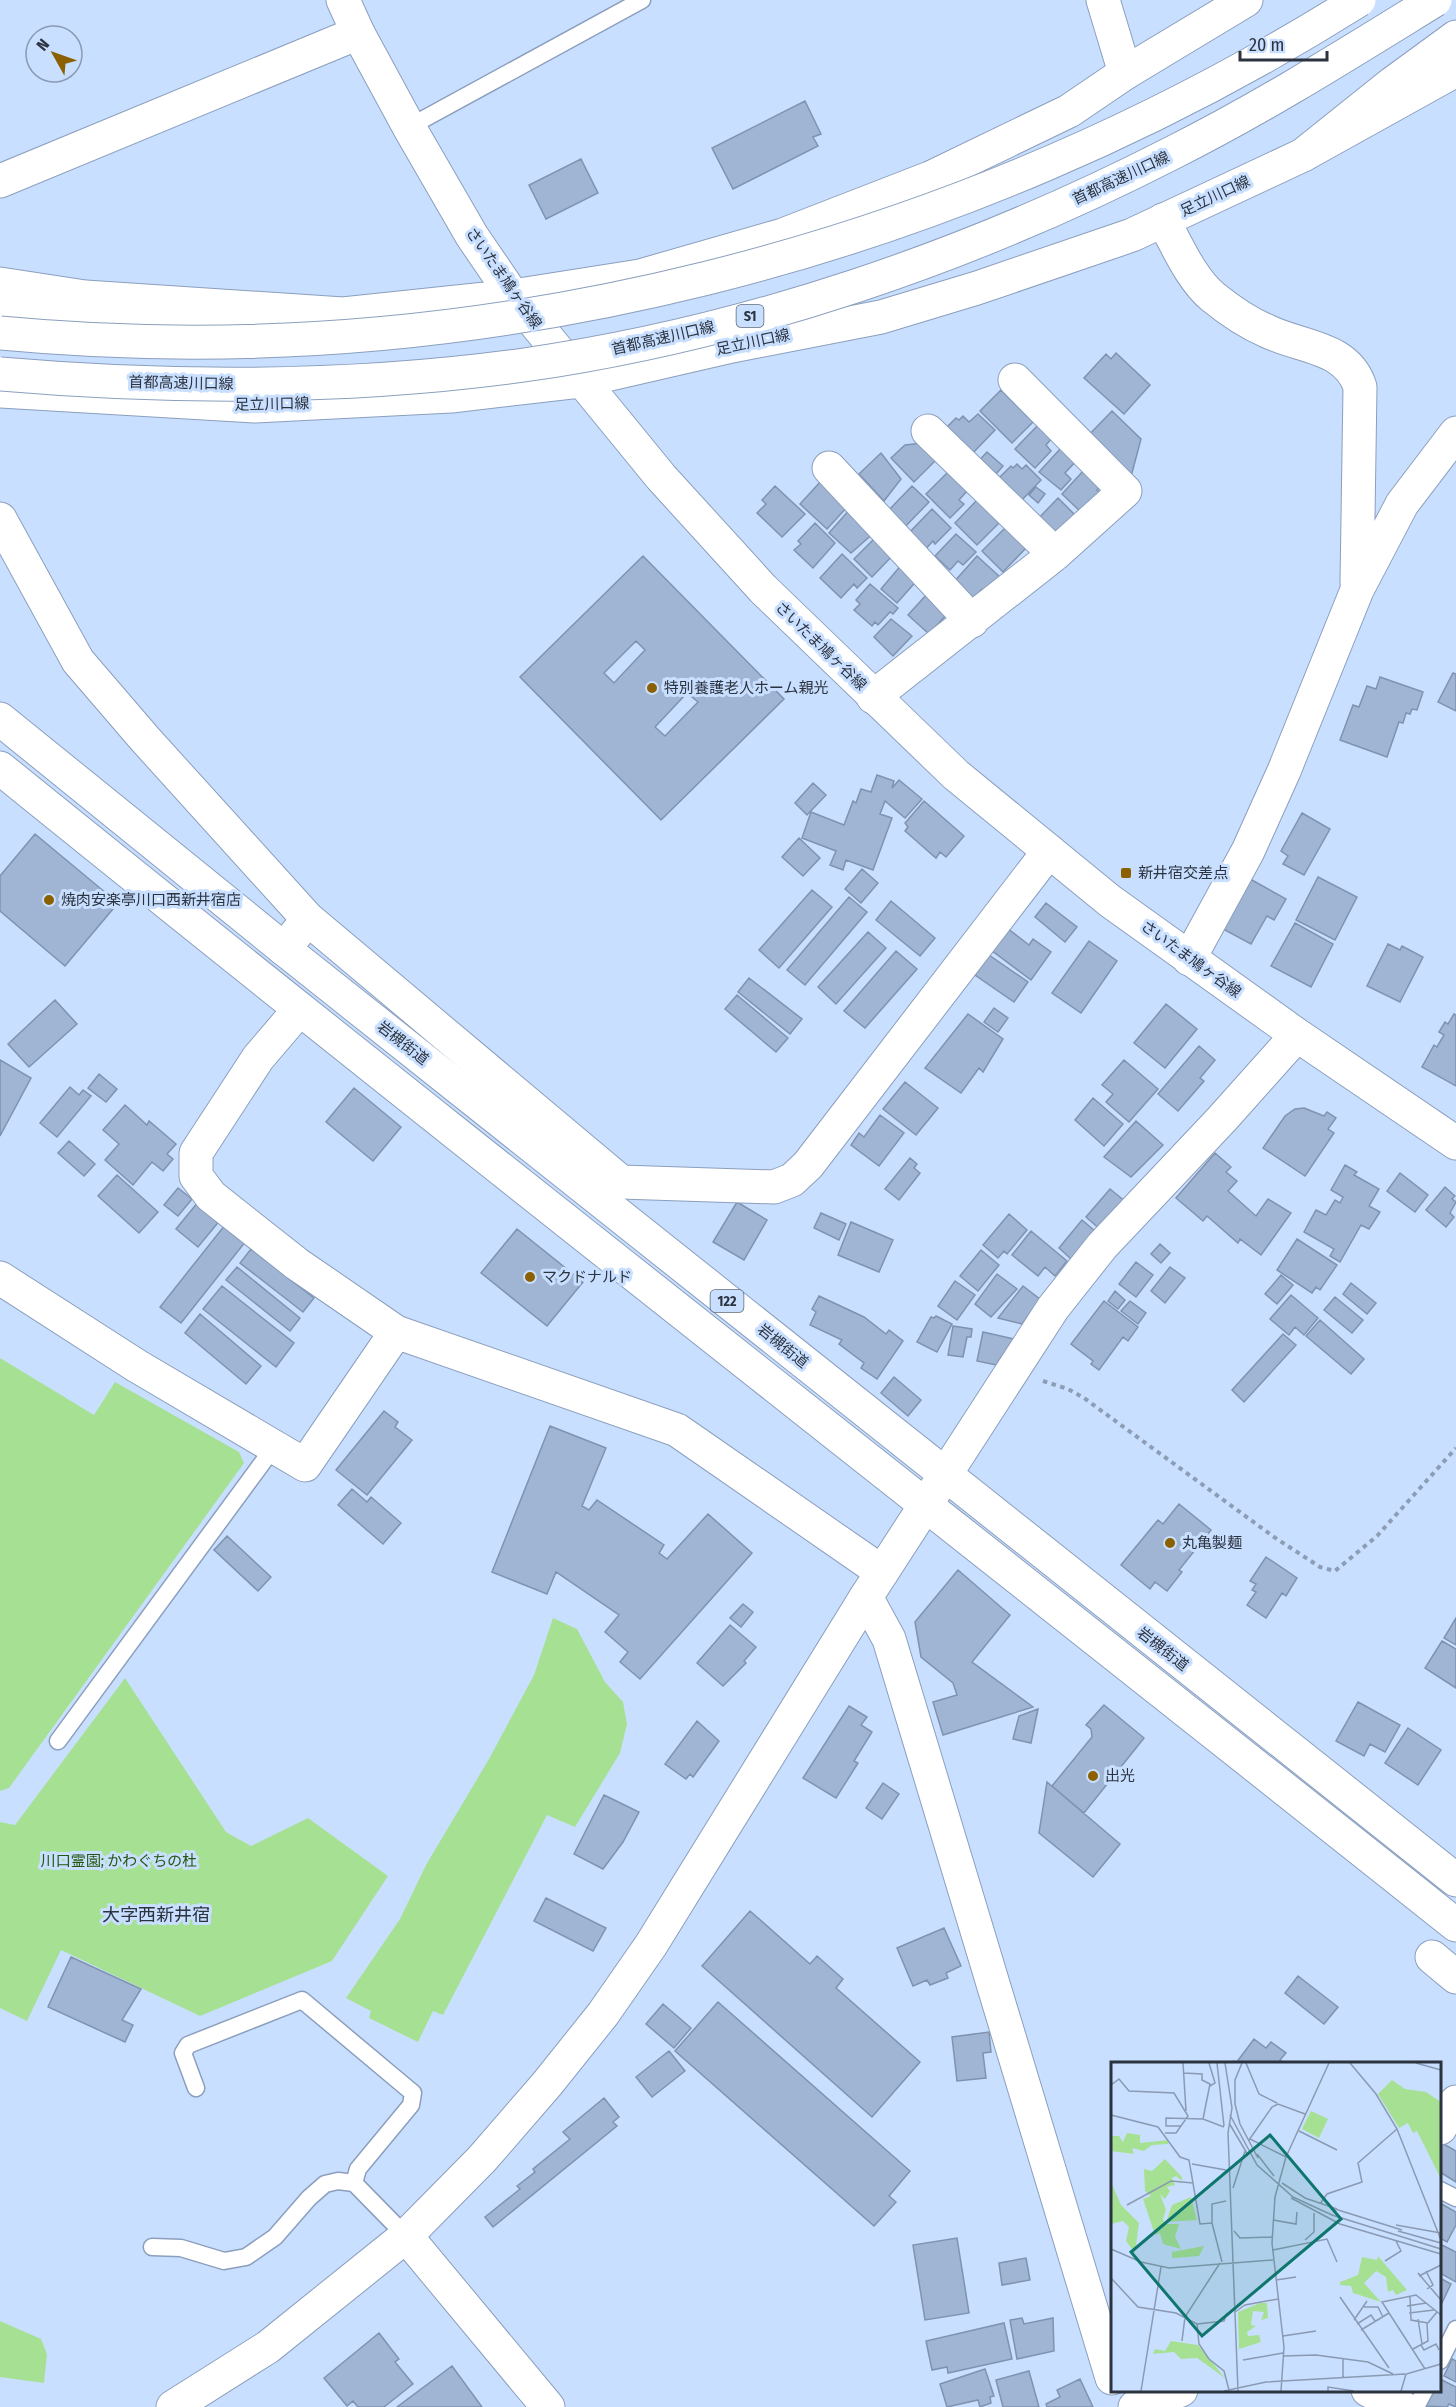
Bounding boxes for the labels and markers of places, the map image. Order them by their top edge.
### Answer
place label: 特別養護老人ホーム親光 [664,679,829,697]
marker: 特別養護老人ホーム親光 [645,681,659,695]
place label: 新井宿交差点 [1138,864,1228,882]
marker: 新井宿交差点 [1119,866,1133,880]
place label: 焼肉安楽亭川口西新井宿店 [61,891,241,909]
marker: 焼肉安楽亭川口西新井宿店 [42,893,56,907]
place label: マクドナルド [542,1268,632,1286]
marker: マクドナルド [523,1270,537,1284]
place label: 丸亀製麺 [1182,1534,1242,1552]
marker: 丸亀製麺 [1163,1536,1177,1550]
place label: 出光 [1105,1767,1135,1785]
marker: 出光 [1086,1769,1100,1783]

